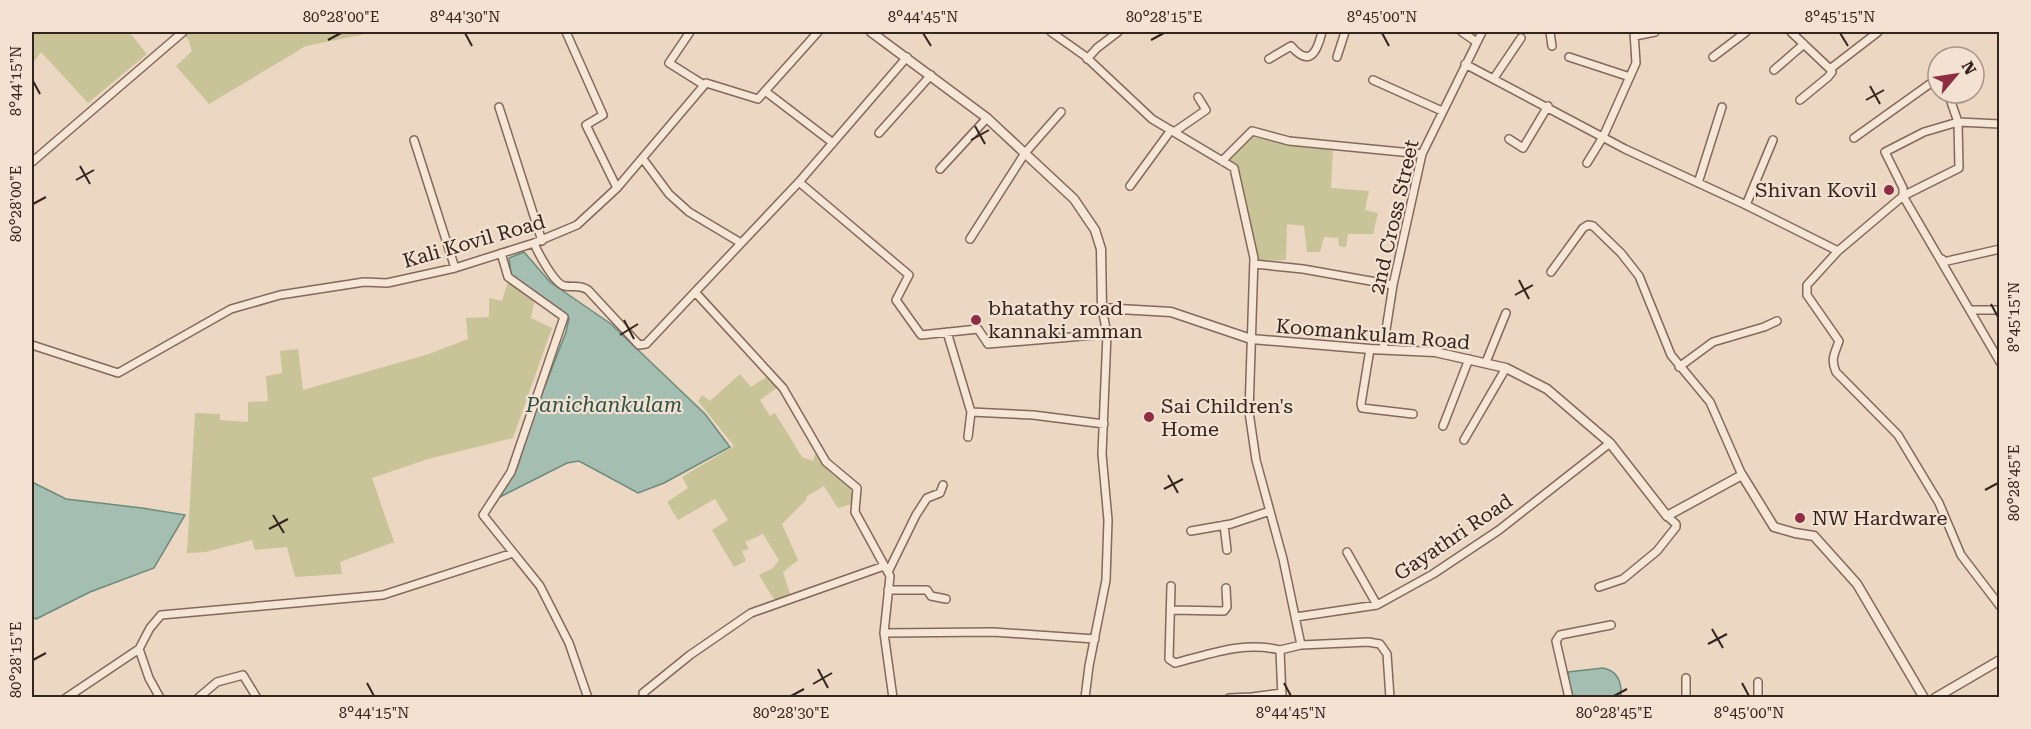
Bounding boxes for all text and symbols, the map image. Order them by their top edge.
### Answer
text: 80°28'00"E [303,8,379,26]
text: 8°44'30"N [430,8,500,26]
text: 8°44'45"N [888,8,958,26]
text: 80°28'15"E [1126,8,1202,26]
text: 8°45'00"N [1347,8,1417,26]
text: 8°45'15"N [1805,8,1875,26]
north arrow [1926,45,1986,105]
text: 8°44'15"N [7,46,25,116]
text: N [1957,58,1980,78]
street label: 2nd Cross Street [1365,137,1424,297]
text: 80°28'00"E [7,166,25,242]
place label: Shivan Kovil [1755,178,1877,202]
marker: Shivan Kovil [1882,183,1896,197]
street label: Kali Kovil Road [400,209,548,273]
text: 8°45'15"N [2005,282,2023,352]
place label: bhatathy road kannaki amman [988,296,1143,343]
marker: bhatathy road kannaki amman [969,313,983,327]
street label: Koomankulam Road [1275,314,1471,354]
water label: Panichankulam [525,393,682,417]
place label: Sai Children's Home [1161,394,1293,441]
marker: Sai Children's Home [1142,410,1156,424]
text: 80°28'45"E [2005,445,2023,521]
street label: Gayathri Road [1389,489,1517,585]
place label: NW Hardware [1812,506,1948,530]
marker: NW Hardware [1793,511,1807,525]
text: 80°28'15"E [7,622,25,698]
text: 8°44'15"N [339,704,409,722]
text: 80°28'30"E [753,704,829,722]
text: 8°44'45"N [1256,704,1326,722]
text: 80°28'45"E [1576,704,1652,722]
text: 8°45'00"N [1714,704,1784,722]

